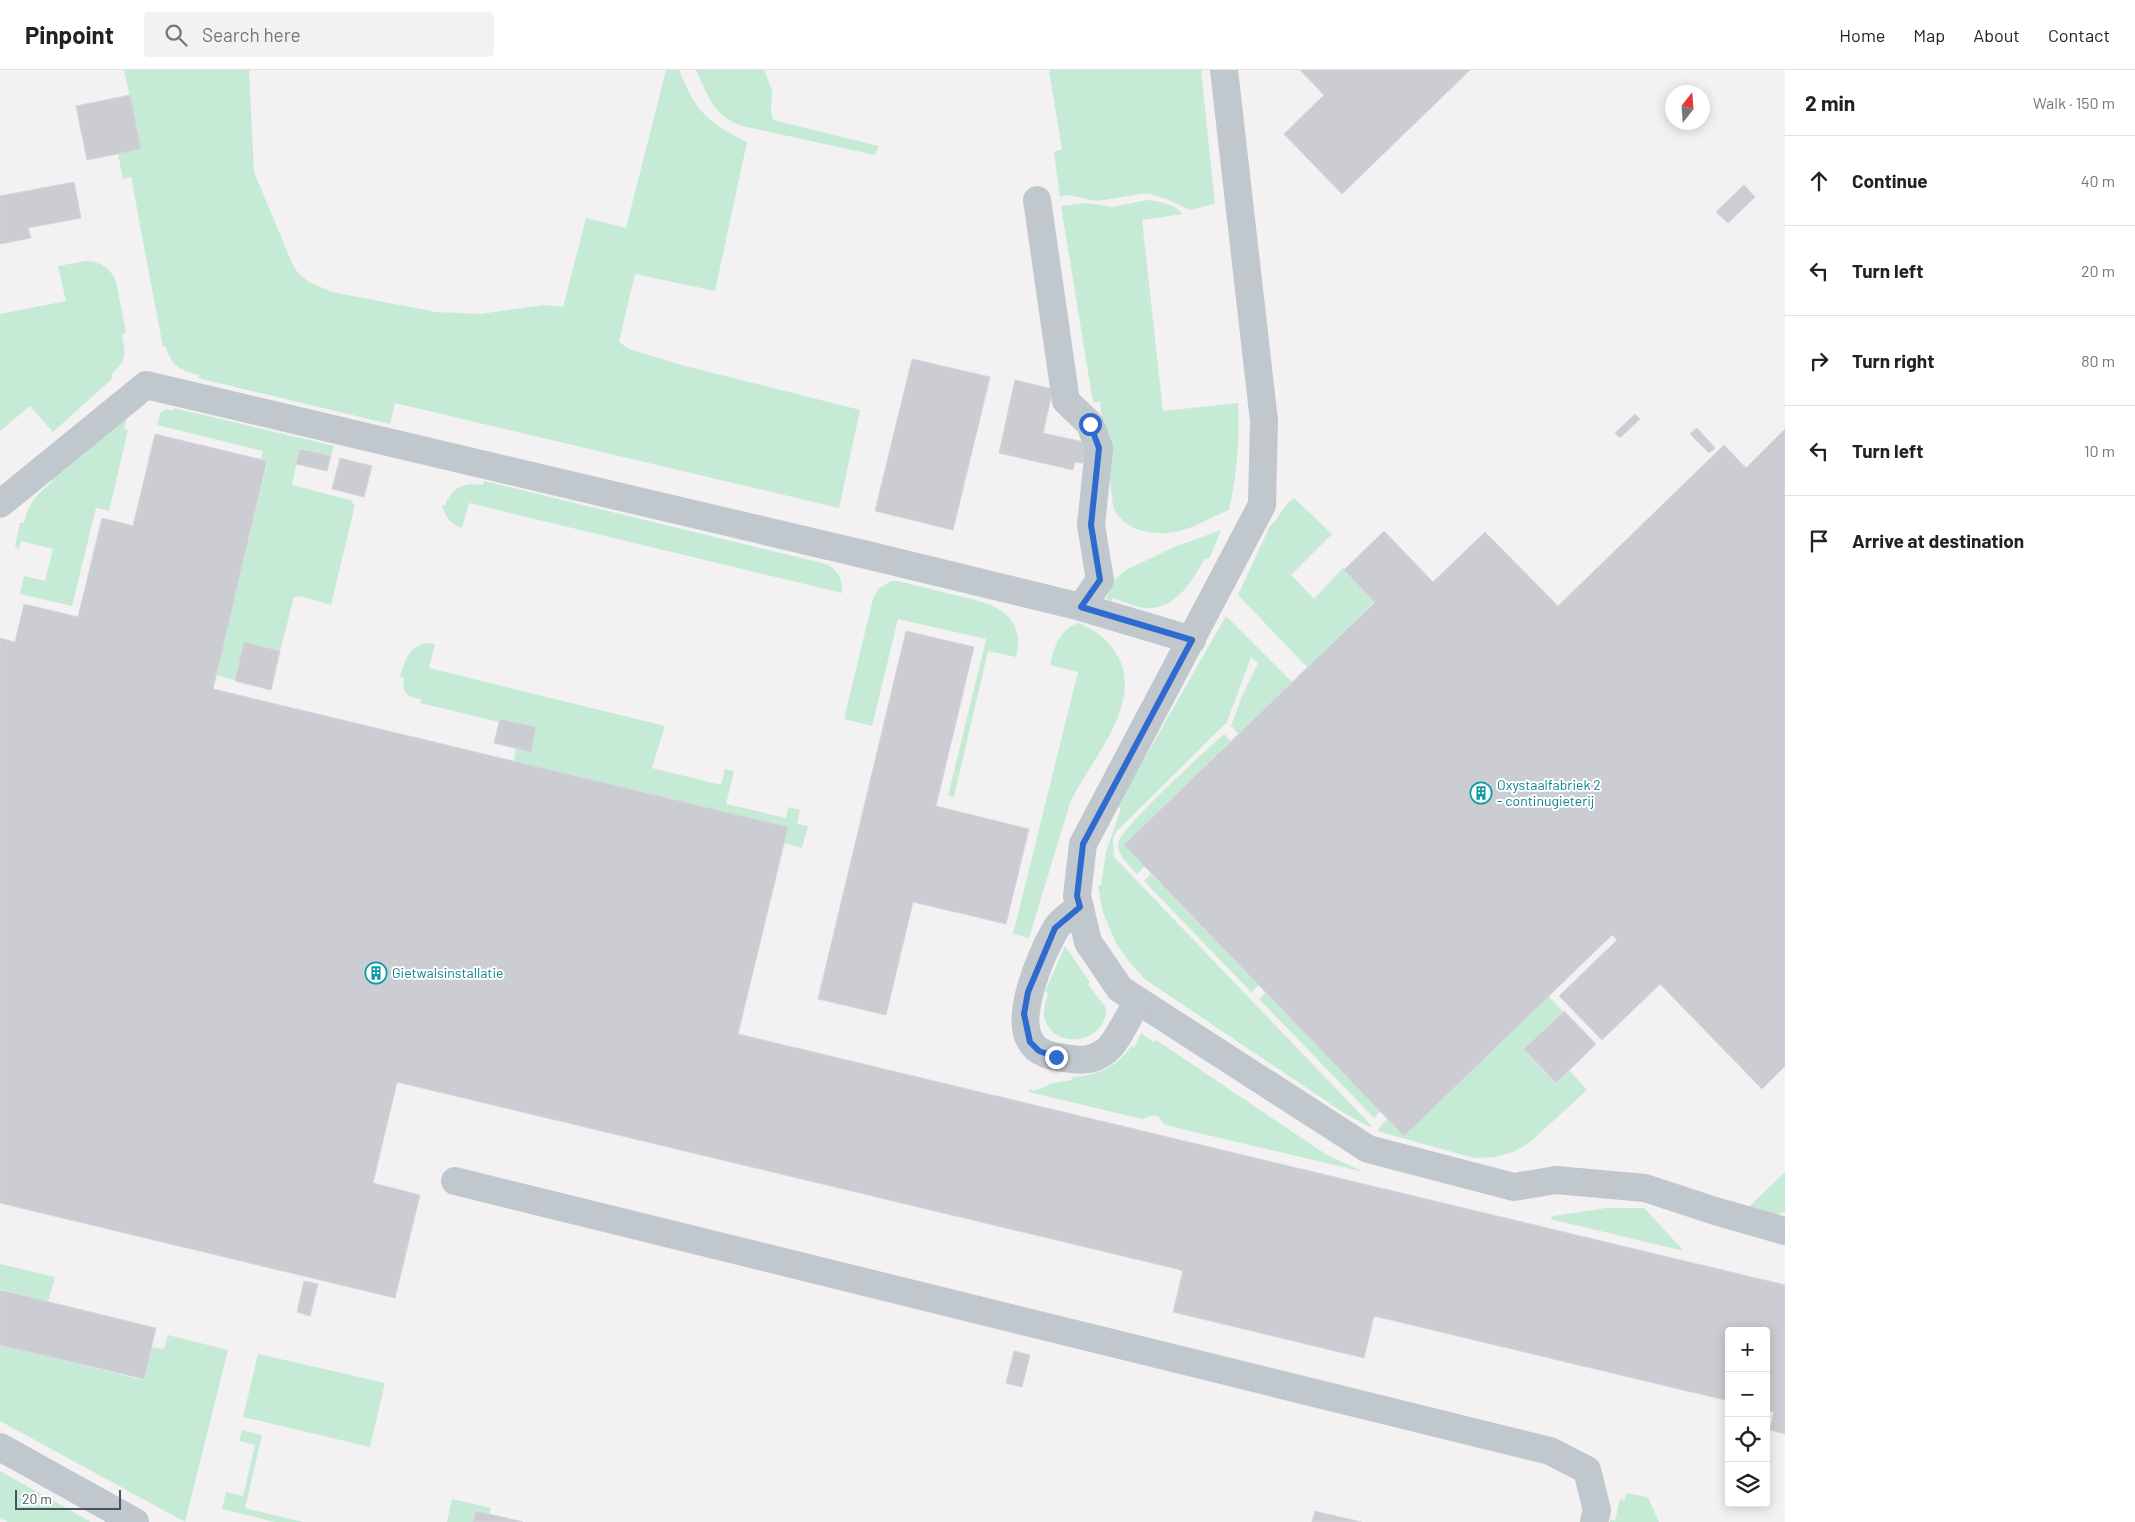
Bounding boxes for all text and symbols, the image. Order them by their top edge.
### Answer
search box [144,12,494,57]
text: Pinpoint [25,20,114,49]
icon: search [162,21,190,49]
text: Search here [202,23,301,46]
text: Home [1839,24,1885,46]
text: Map [1913,24,1945,46]
text: About [1973,24,2020,46]
text: Contact [2048,24,2110,46]
north arrow [1665,85,1710,130]
text: 2 min [1805,90,1855,115]
text: Walk · 150 m [2033,93,2115,112]
icon: ahead [1805,167,1833,195]
text: Continue [1852,169,1928,192]
text: 40 m [2081,171,2115,190]
icon: left [1805,257,1833,285]
text: Turn left [1852,259,1923,282]
text: 20 m [2081,261,2115,280]
icon: right [1805,347,1833,375]
text: Turn right [1852,349,1934,372]
text: 80 m [2081,351,2115,370]
route start [1079,413,1102,436]
icon: left [1805,437,1833,465]
text: Turn left [1852,439,1923,462]
text: 10 m [2084,441,2115,460]
icon: arrive [1805,527,1833,555]
text: Arrive at destination [1852,529,2024,552]
place label: Oxystaalfabriek 2 - continugieterij [1497,776,1601,809]
building icon: Oxystaalfabriek 2 - continugieterij [1469,781,1493,805]
building icon: Gietwalsinstallatie [364,961,388,985]
place label: Gietwalsinstallatie [392,964,503,981]
route end [1045,1046,1068,1069]
map controls [1725,1327,1770,1507]
button: + [1725,1327,1770,1372]
button: − [1725,1372,1770,1417]
button: locate [1725,1417,1770,1462]
button: layers [1725,1462,1770,1507]
scale bar [15,1487,121,1510]
text: 20 m [22,1490,52,1507]

